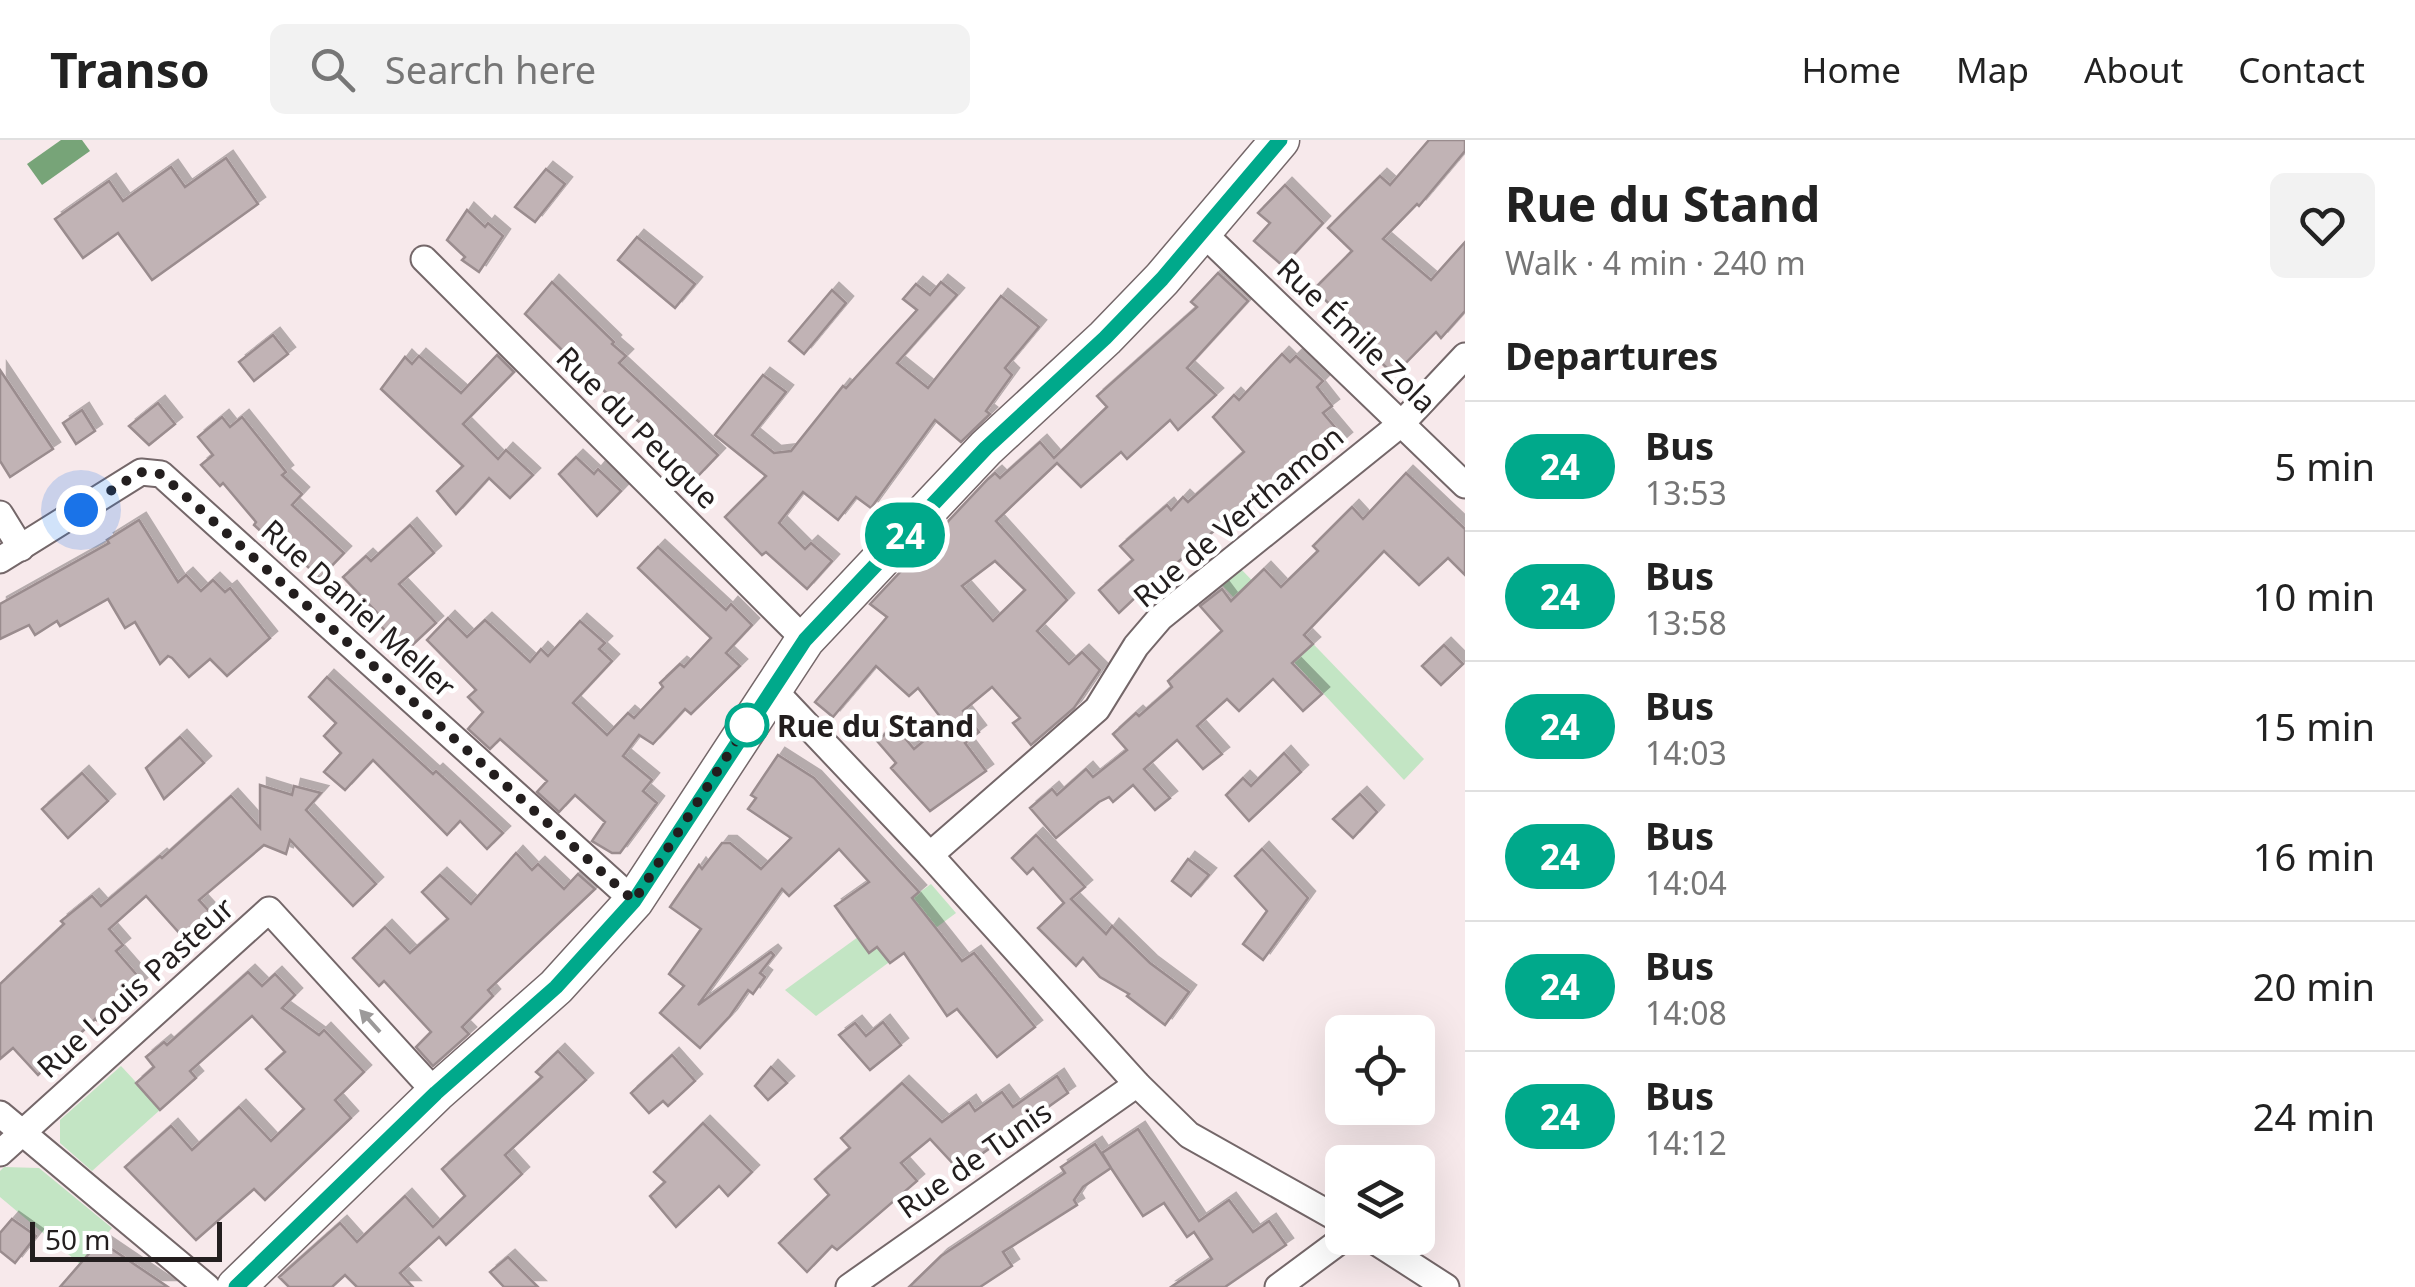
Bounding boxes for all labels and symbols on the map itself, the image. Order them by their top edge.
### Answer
street label: Rue Émile Zola [1268,248,1446,422]
street label: Rue du Peugue [548,337,728,517]
street label: Rue de Verthamon [1124,416,1352,616]
your location [56,485,106,535]
line badge: 24 [860,502,950,568]
street label: Rue Daniel Meller [253,510,465,706]
marker: Rue du Stand [726,704,768,746]
place label: Rue du Stand [777,705,974,746]
street label: Rue Louis Pasteur [28,887,242,1087]
one-way arrow [360,1009,382,1034]
street label: Rue de Tunis [889,1091,1059,1227]
scale bar [30,1217,222,1262]

